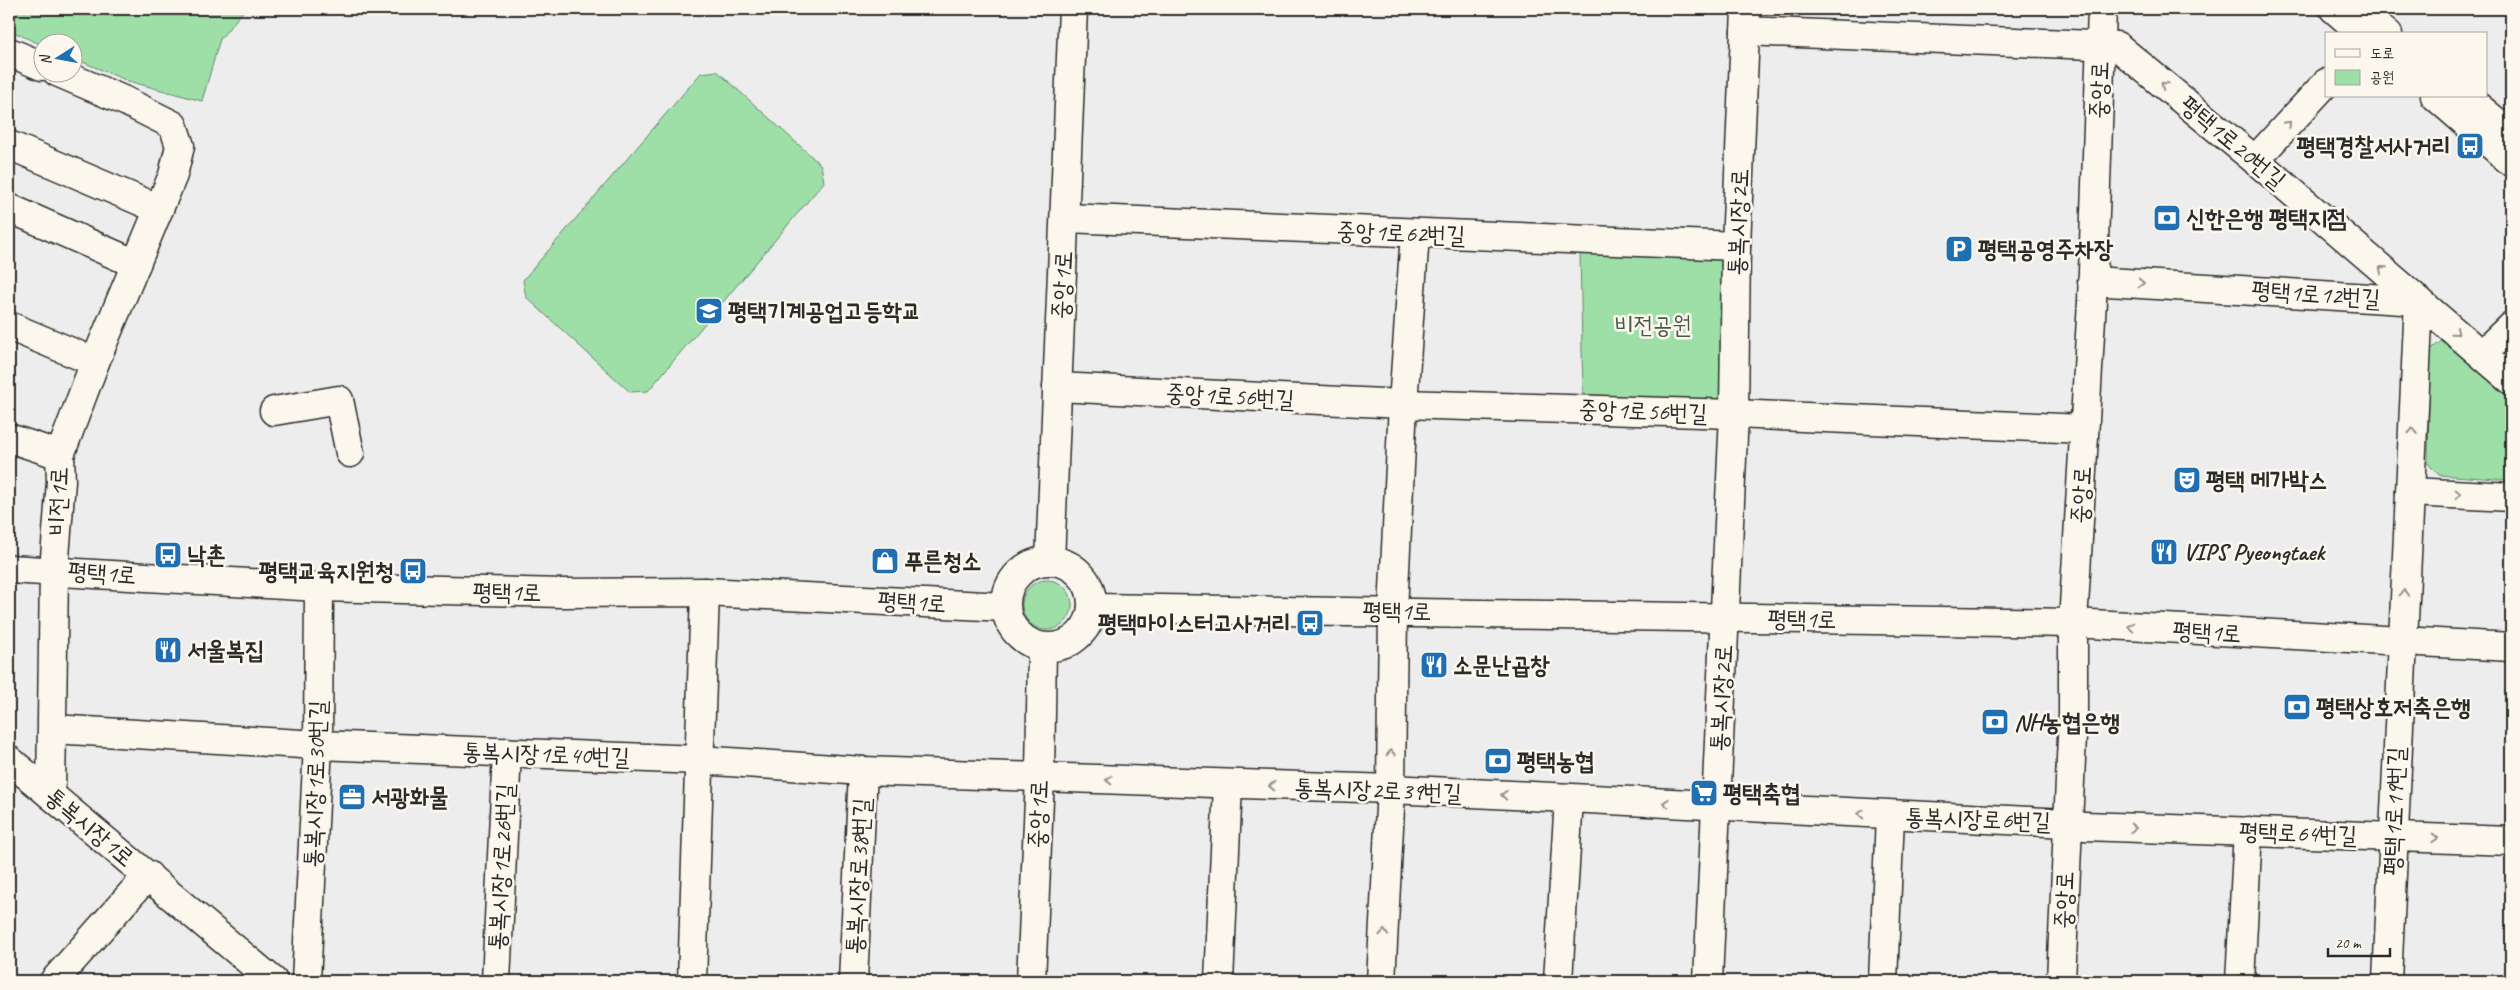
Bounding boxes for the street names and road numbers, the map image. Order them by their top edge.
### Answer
street label: 중앙로 [2083,61,2115,119]
street label: 평택1로20번길 [2174,89,2292,195]
street label: 통복시장2로 [1721,168,1755,276]
street label: 중앙1로62번길 [1336,216,1466,250]
street label: 중앙1로 [1045,250,1079,320]
street label: 평택1로12번길 [2251,275,2381,313]
street label: 중앙1로56번길 [1165,378,1295,414]
street label: 중앙1로56번길 [1578,394,1708,428]
street label: 중앙로 [2065,465,2097,525]
street label: 비전1로 [42,466,74,536]
street label: 평택1로 [67,556,137,590]
street label: 평택1로 [472,576,542,608]
street label: 평택1로 [877,585,947,619]
street label: 평택1로 [1362,595,1432,627]
street label: 평택1로 [1767,603,1837,635]
street label: 평택1로 [2172,615,2242,649]
street label: 통복시장2로 [1703,644,1739,752]
street label: 통복시장1로30번길 [297,700,333,868]
street label: 통복시장1로40번길 [462,736,630,772]
street label: 평택1로19번길 [2377,746,2411,876]
street label: 통복시장2로39번길 [1294,772,1462,808]
street label: 중앙1로 [1022,779,1054,849]
street label: 통복시장1로 [39,781,141,873]
street label: 통복시장1로26번길 [482,783,520,951]
street label: 통복시장로38번길 [839,797,877,955]
street label: 통복시장로6번길 [1905,801,2051,837]
street label: 평택로64번길 [2238,816,2358,850]
street label: 중앙로 [2048,871,2080,929]

